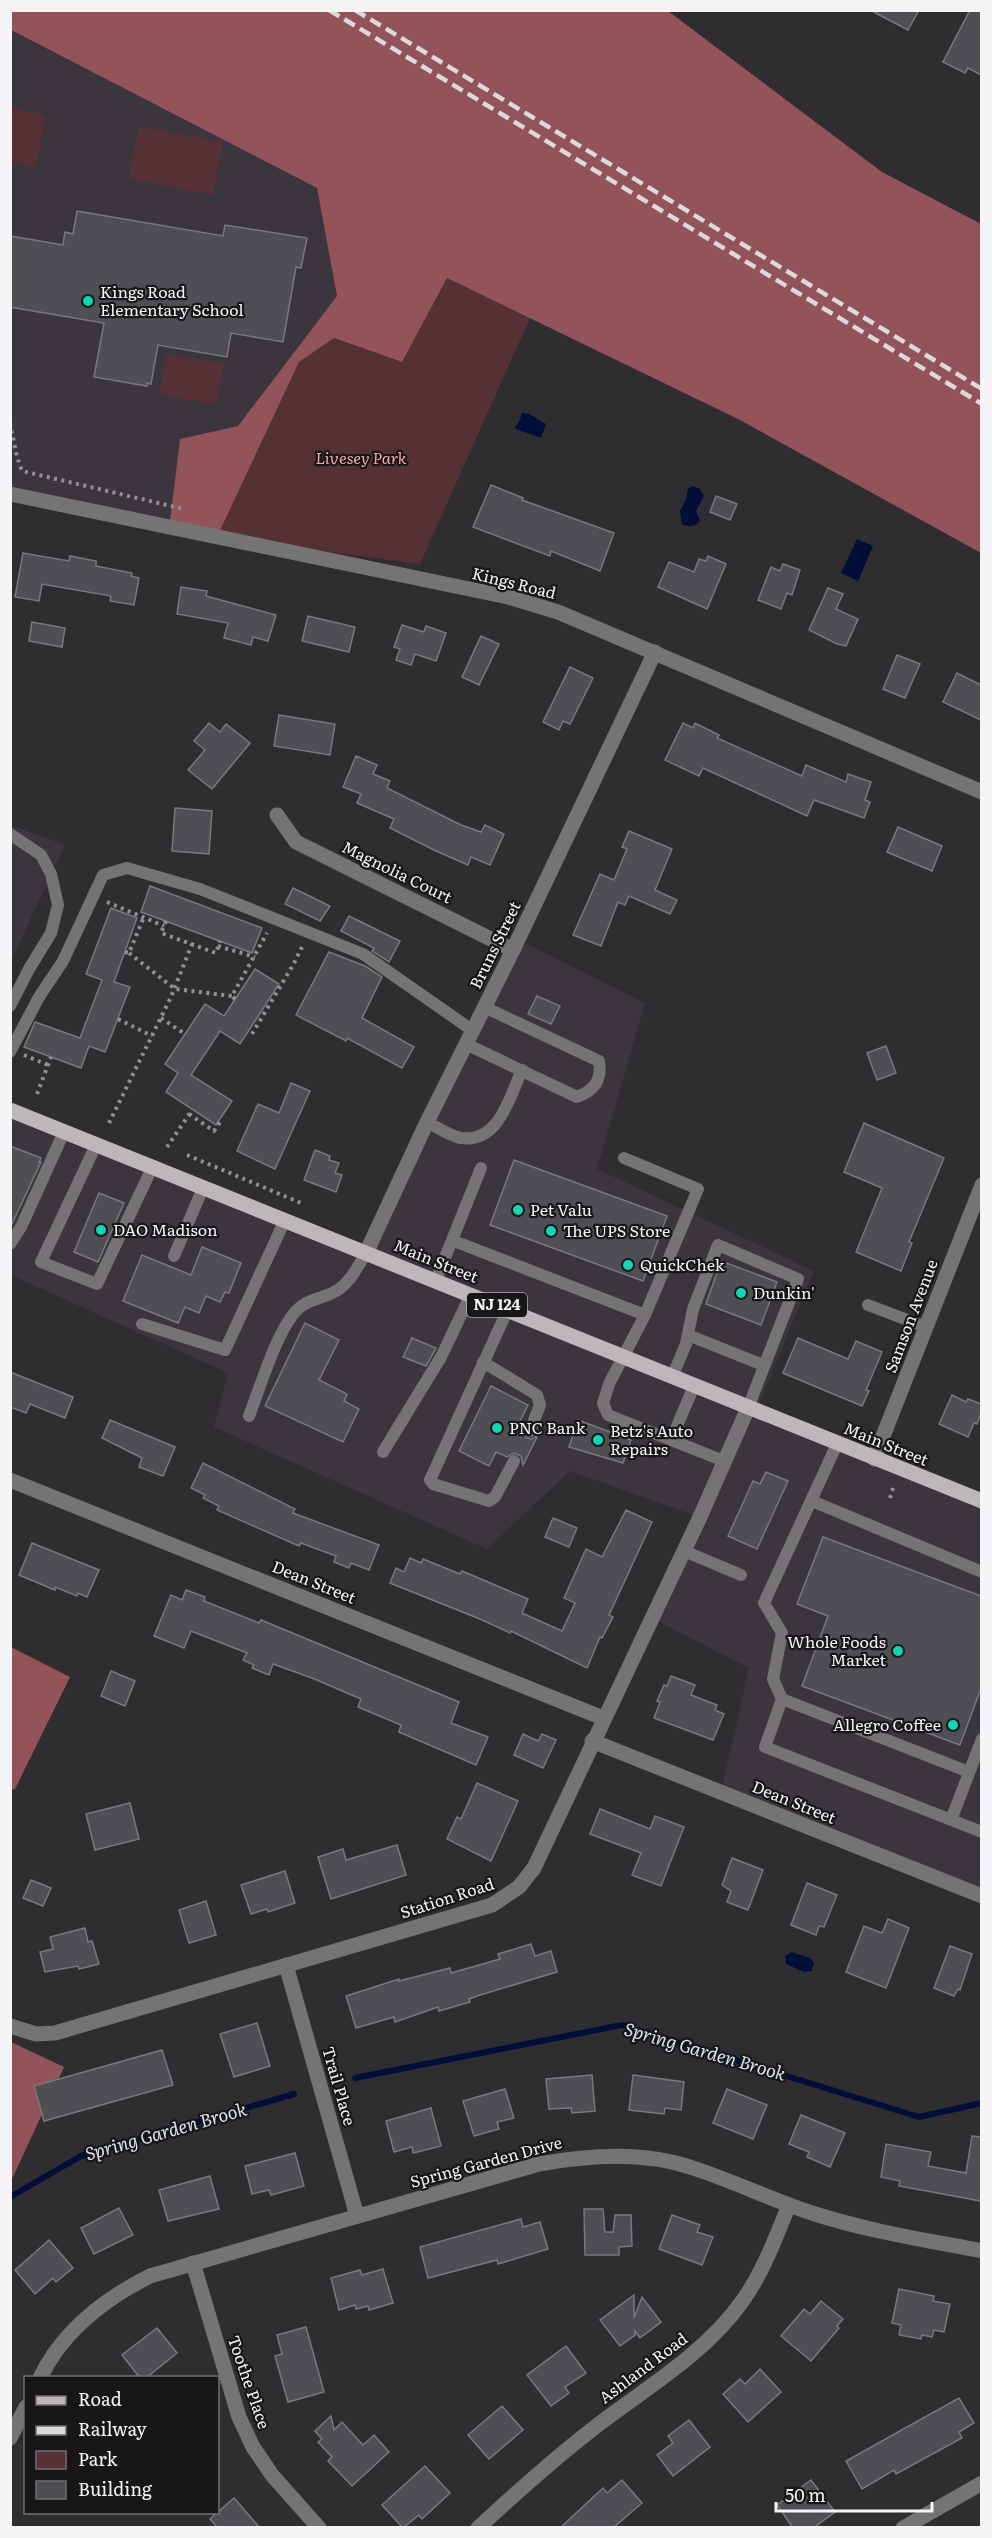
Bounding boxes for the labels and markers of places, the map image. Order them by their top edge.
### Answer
place label: Kings Road Elementary School [100,279,244,321]
marker: Kings Road Elementary School [81,294,95,308]
place label: Pet Valu [530,1197,592,1221]
marker: Pet Valu [511,1203,525,1217]
place label: DAO Madison [113,1217,218,1241]
place label: The UPS Store [563,1218,670,1242]
marker: DAO Madison [94,1223,108,1237]
marker: The UPS Store [544,1224,558,1238]
place label: QuickChek [640,1252,725,1276]
marker: QuickChek [621,1258,635,1272]
place label: Dunkin' [753,1280,815,1304]
marker: Dunkin' [734,1286,748,1300]
place label: PNC Bank [509,1415,586,1439]
place label: Betz's Auto Repairs [610,1418,693,1460]
marker: PNC Bank [490,1421,504,1435]
marker: Betz's Auto Repairs [591,1433,605,1447]
place label: Whole Foods Market [787,1629,887,1671]
marker: Whole Foods Market [891,1644,905,1658]
place label: Allegro Coffee [833,1712,941,1736]
marker: Allegro Coffee [946,1718,960,1732]

